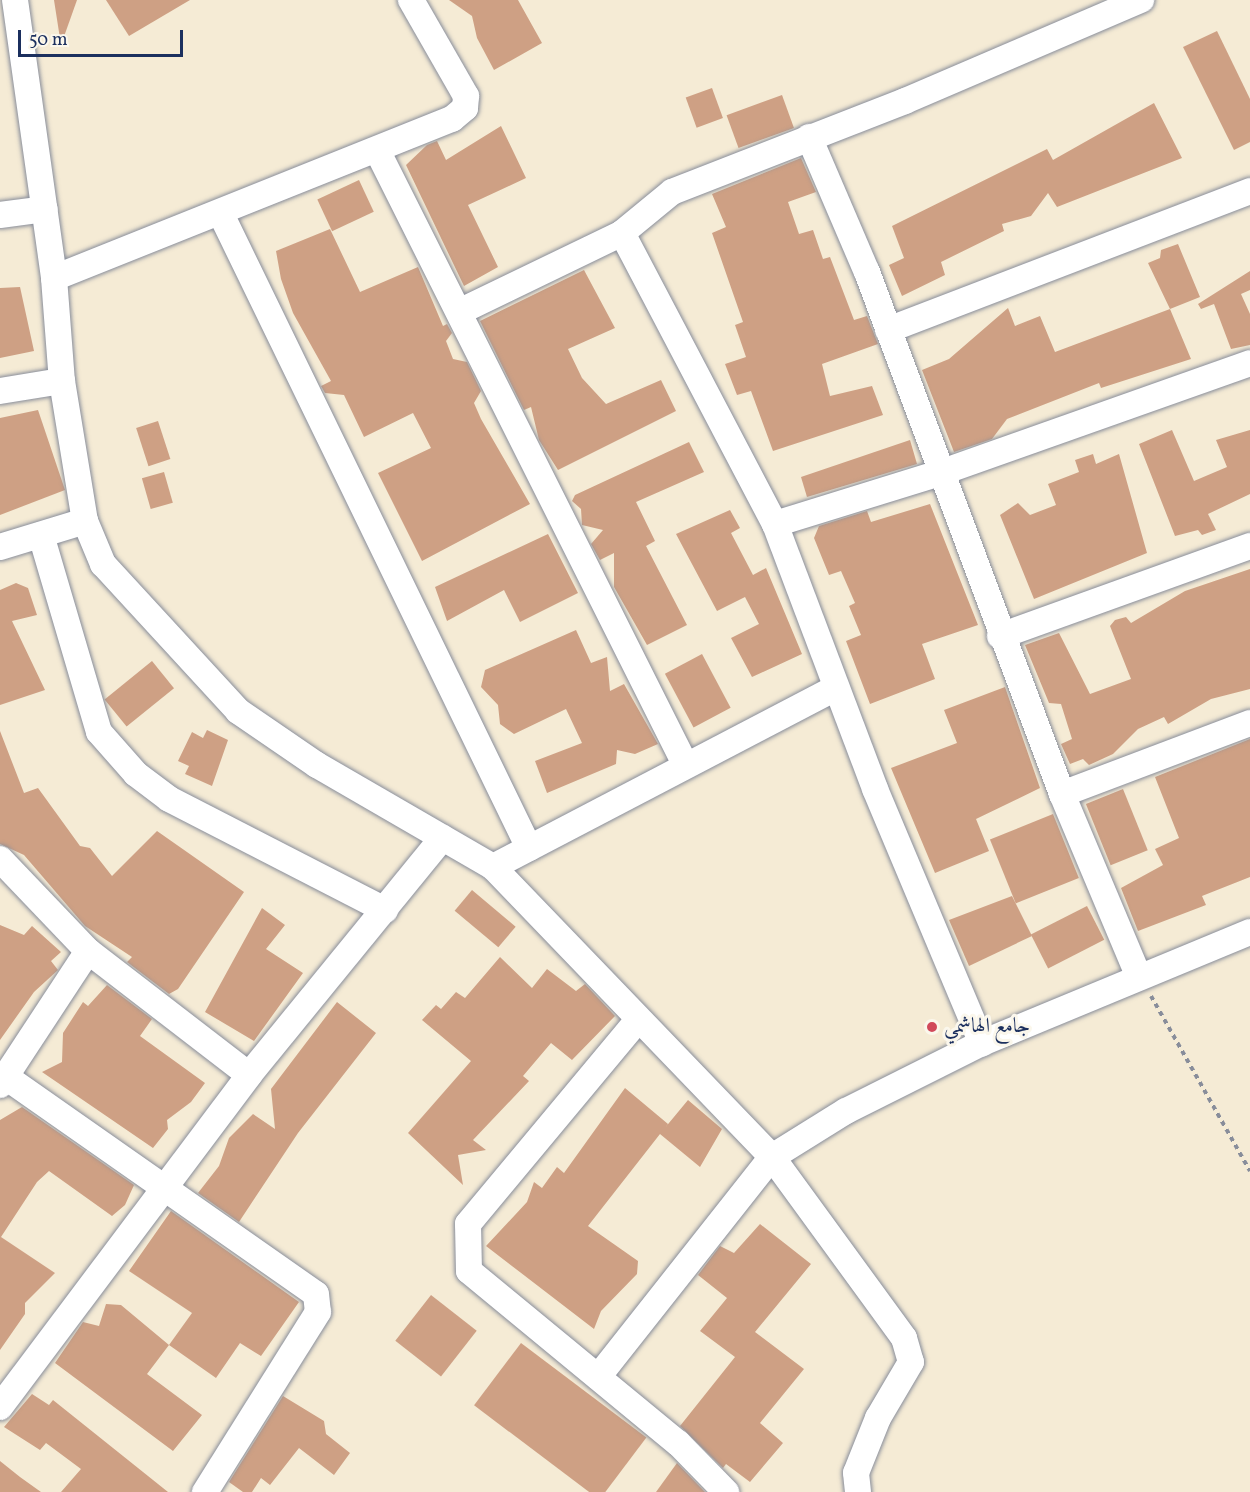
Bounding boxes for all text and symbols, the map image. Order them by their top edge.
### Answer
scale bar [21,18,186,56]
text: 50 m [29,28,68,53]
place label: جامع الهاشمي [944,1014,1030,1040]
marker: جامع الهاشمي [925,1020,939,1034]

